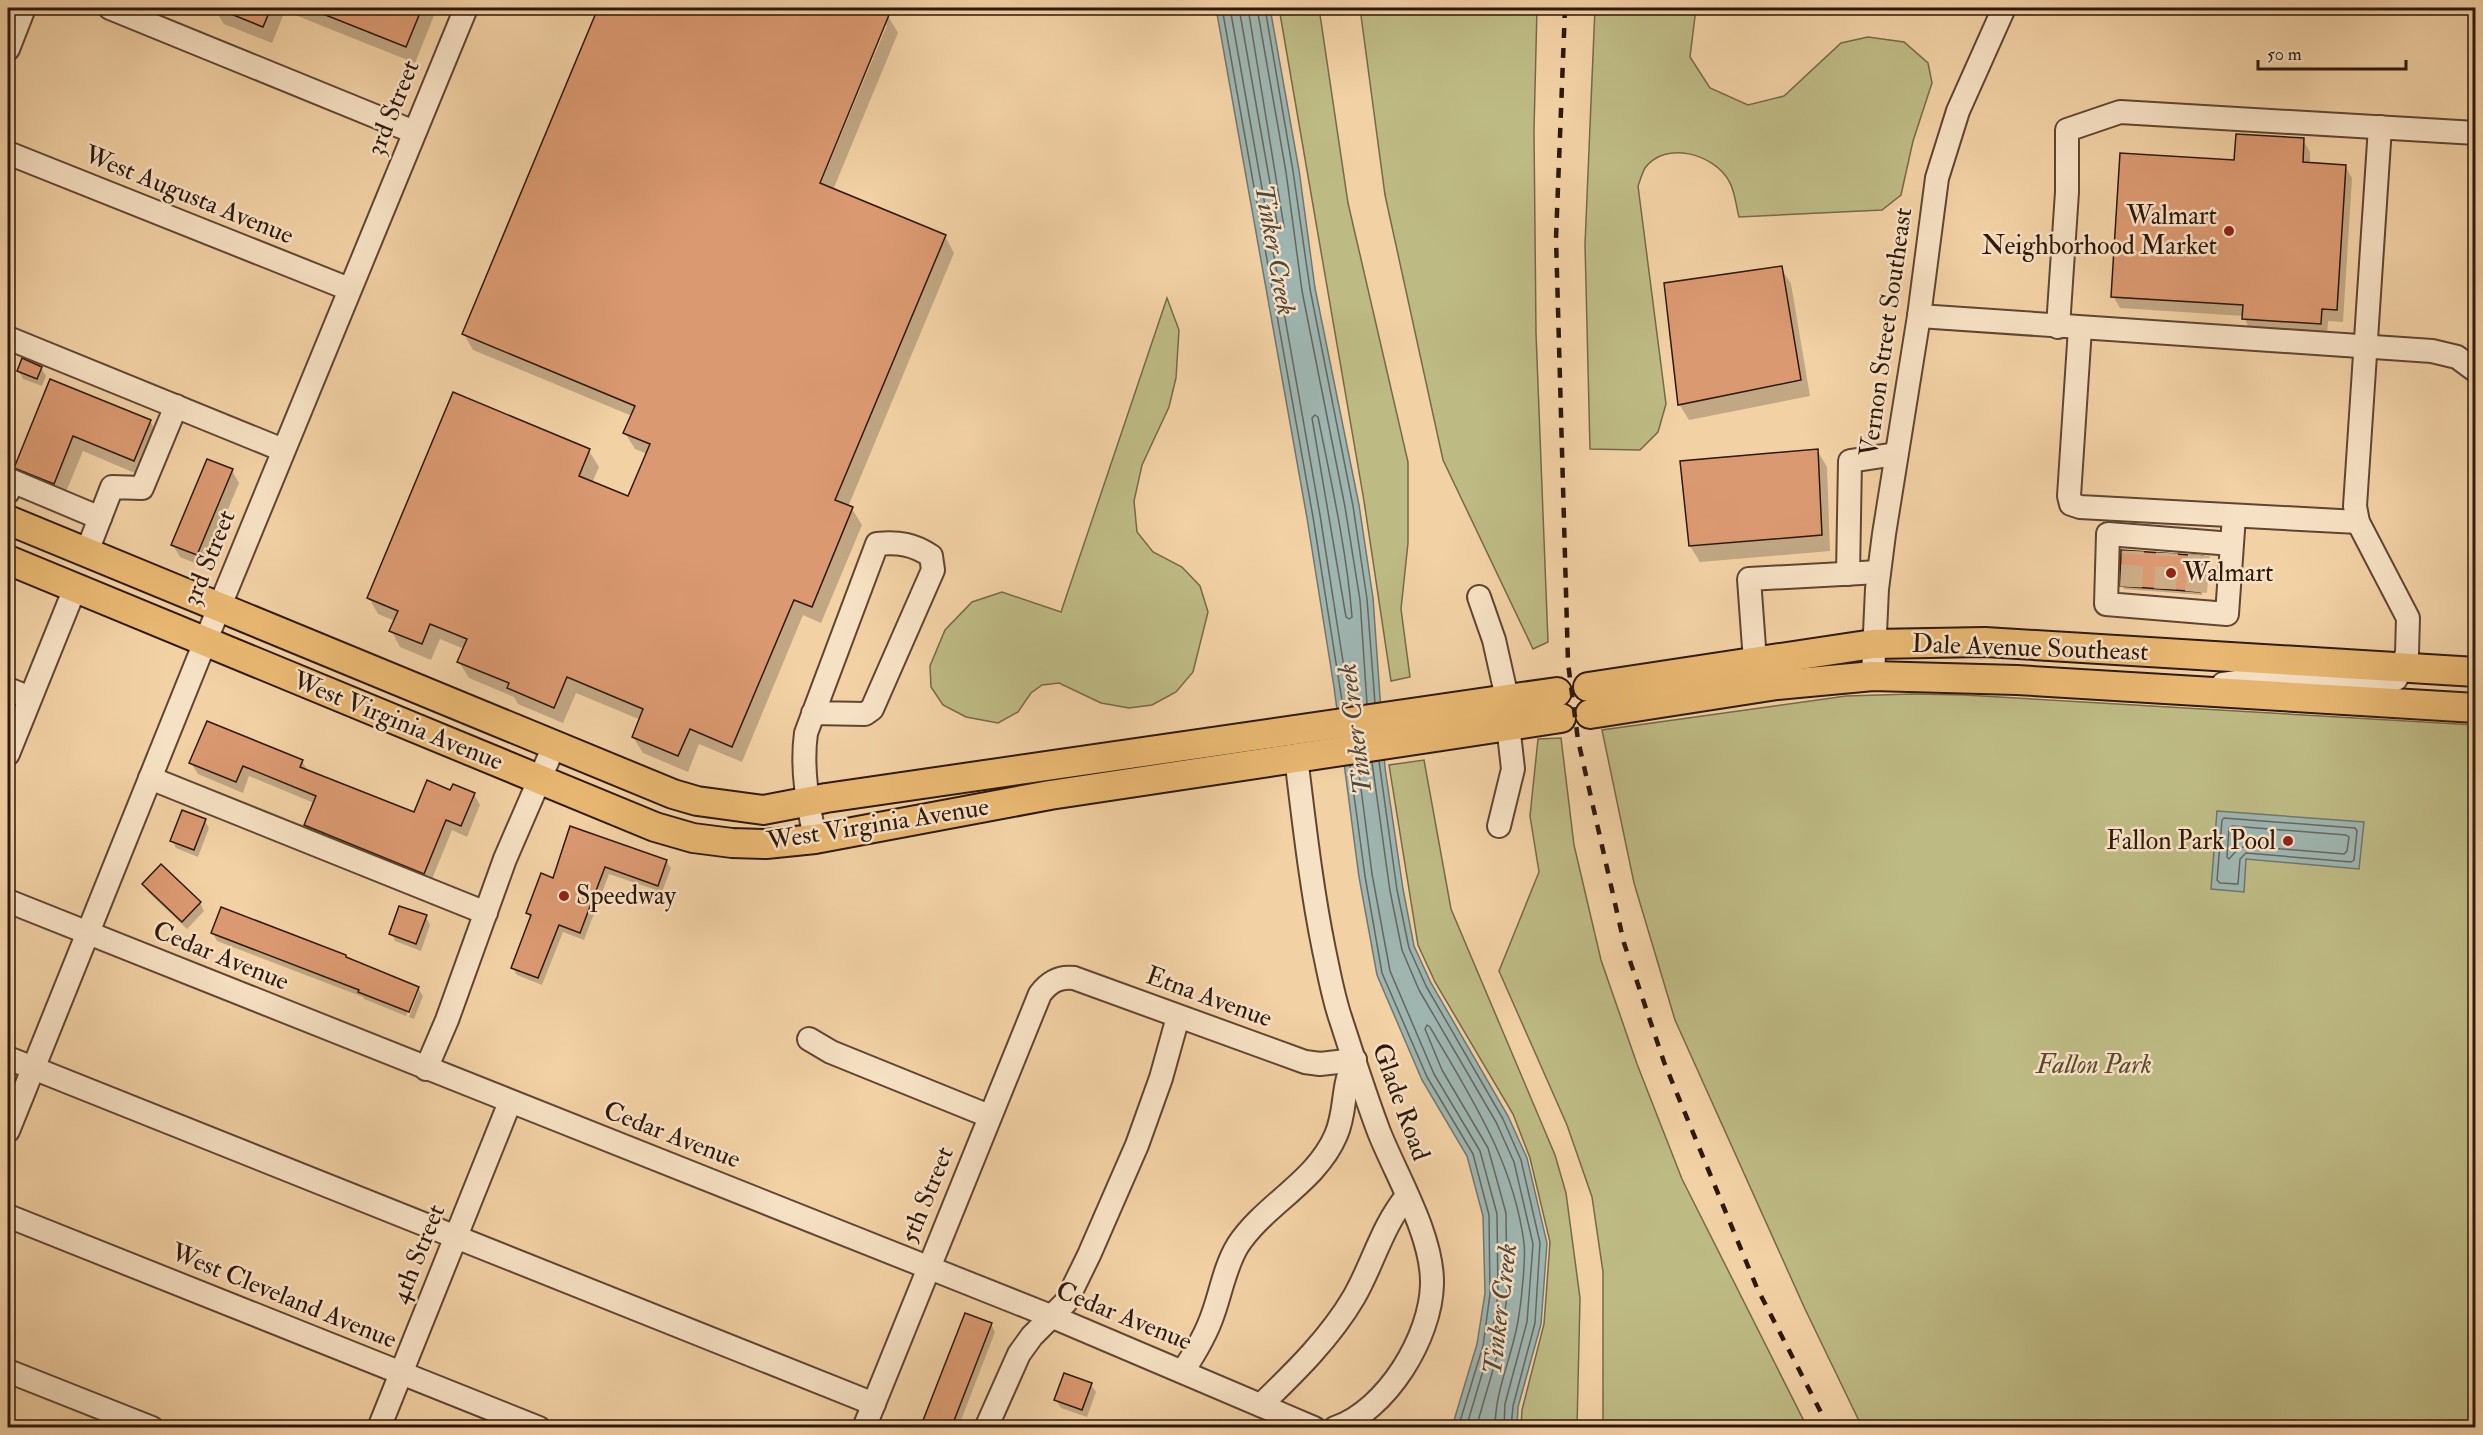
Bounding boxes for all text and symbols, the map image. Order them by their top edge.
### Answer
scale bar [2258,33,2406,71]
text: 50 m [2267,43,2302,66]
street label: 3rd Street [359,55,427,161]
street label: West Augusta Avenue [79,138,298,252]
water label: Tinker Creek [1247,182,1303,318]
place label: Walmart Neighborhood Market [1982,200,2217,262]
street label: Vernon Street Southeast [1853,206,1919,458]
marker: Walmart Neighborhood Market [2222,224,2236,238]
street label: 3rd Street [175,505,243,611]
place label: Walmart [2182,557,2274,589]
marker: Walmart [2164,566,2178,580]
street label: Dale Avenue Southeast [1911,628,2149,668]
water label: Tinker Creek [1331,661,1379,797]
street label: West Virginia Avenue [287,664,508,778]
street label: West Virginia Avenue [764,791,991,857]
place label: Fallon Park Pool [2106,825,2276,857]
marker: Fallon Park Pool [2281,834,2295,848]
place label: Speedway [576,880,676,913]
marker: Speedway [557,889,571,903]
street label: Cedar Avenue [148,914,294,998]
street label: Etna Avenue [1142,959,1277,1035]
street label: Glade Road [1365,1039,1437,1165]
park label: Fallon Park [2034,1049,2152,1081]
street label: Cedar Avenue [599,1094,745,1176]
street label: 5th Street [893,1142,961,1248]
street label: 4th Street [384,1200,452,1308]
street label: West Cleveland Avenue [166,1236,402,1356]
water label: Tinker Creek [1476,1241,1524,1377]
street label: Cedar Avenue [1051,1274,1197,1358]

